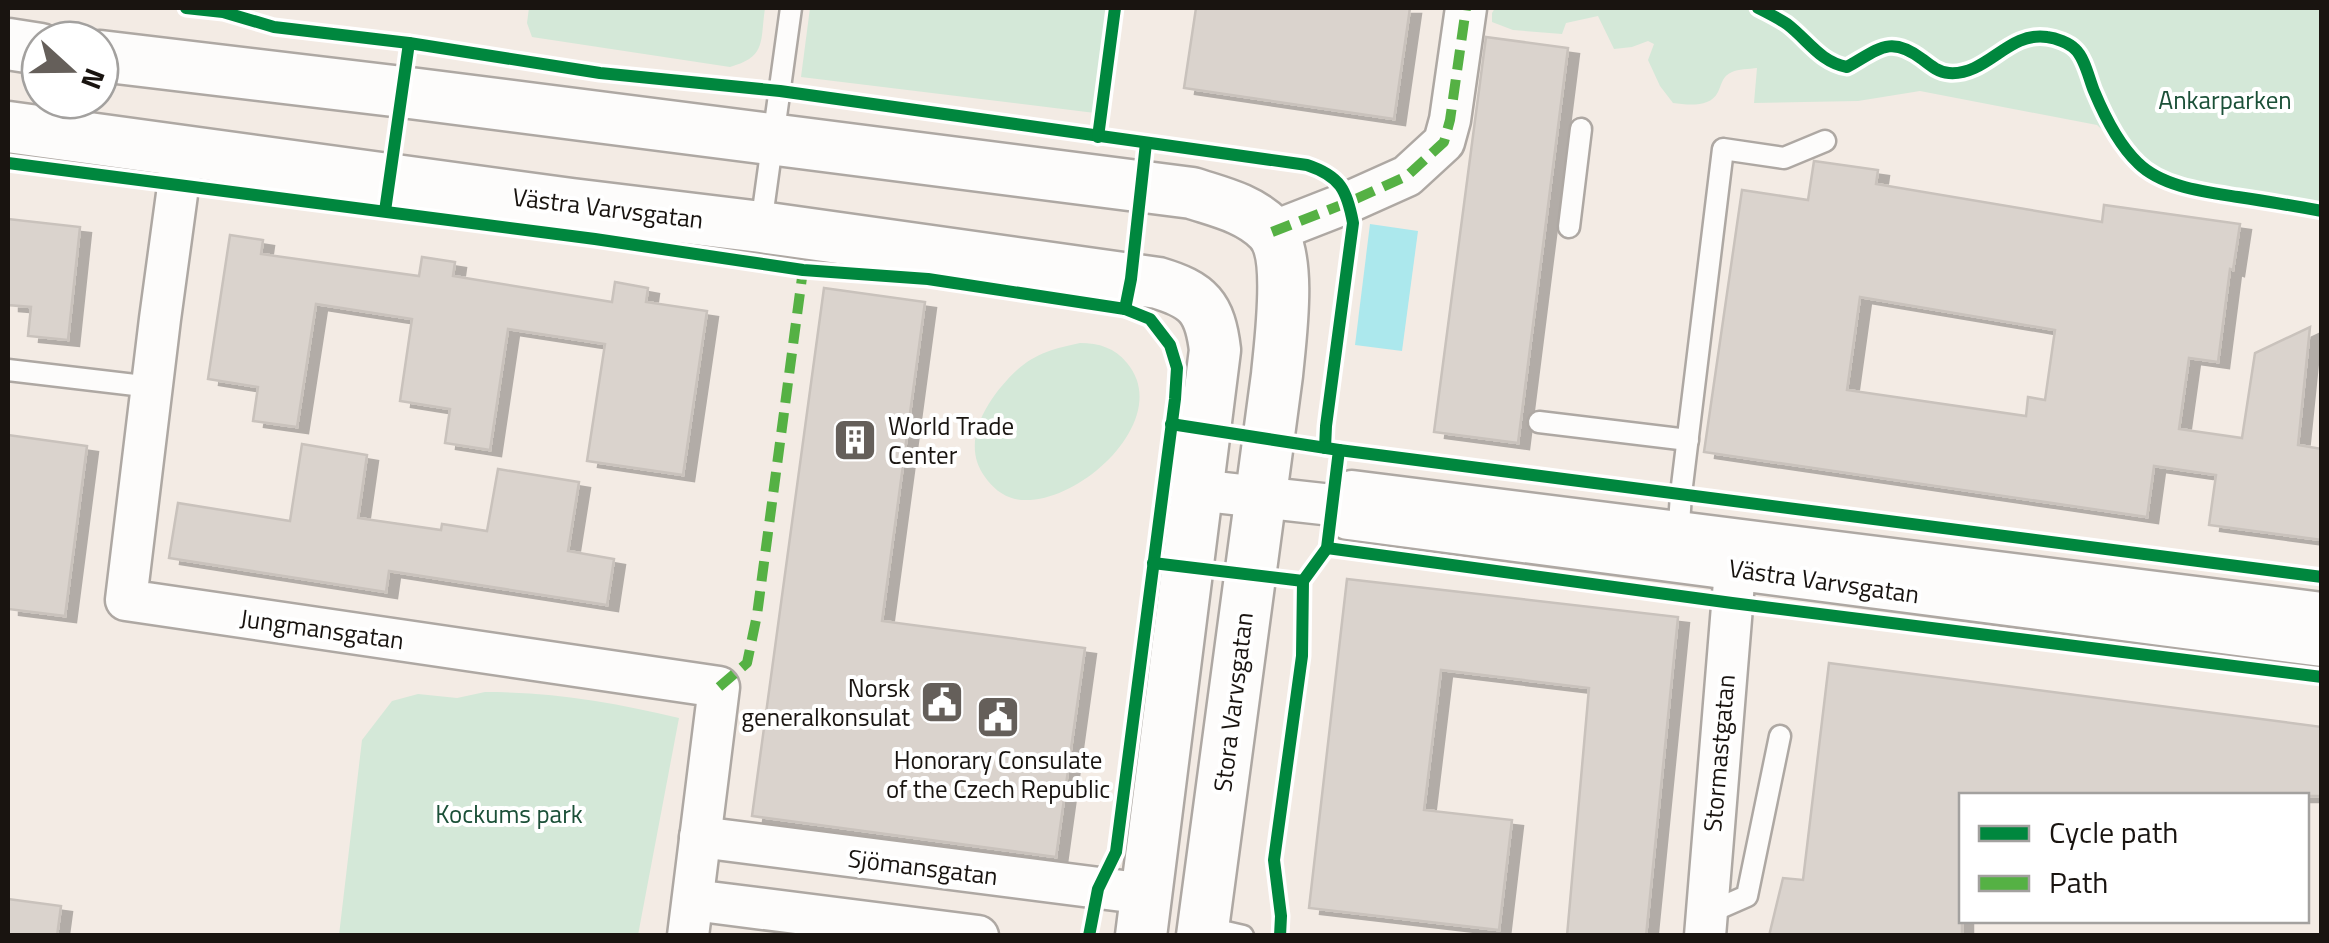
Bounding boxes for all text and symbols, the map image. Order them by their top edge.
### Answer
north arrow [20,20,120,120]
text: N [70,62,117,96]
park label: Ankarparken [2158,81,2292,119]
street label: Västra Varvsgatan [510,177,706,239]
place label: World Trade Center [888,407,1014,474]
building icon: World Trade Center [832,417,878,463]
street label: Västra Varvsgatan [1726,549,1922,613]
street label: Jungmansgatan [238,599,406,659]
street label: Stora Varvsgatan [1203,610,1263,794]
place label: Norsk generalkonsulat [741,669,910,736]
street label: Stormastgatan [1693,673,1745,833]
public building icon: Norsk generalkonsulat [919,679,965,725]
public building icon: Honorary Consulate of the Czech Republic [975,694,1021,740]
place label: Honorary Consulate of the Czech Republic [886,741,1110,808]
legend [1959,793,2309,923]
park label: Kockums park [435,795,583,833]
text: Cycle path [2049,809,2178,855]
street label: Sjömansgatan [846,839,1000,895]
text: Path [2049,859,2108,905]

